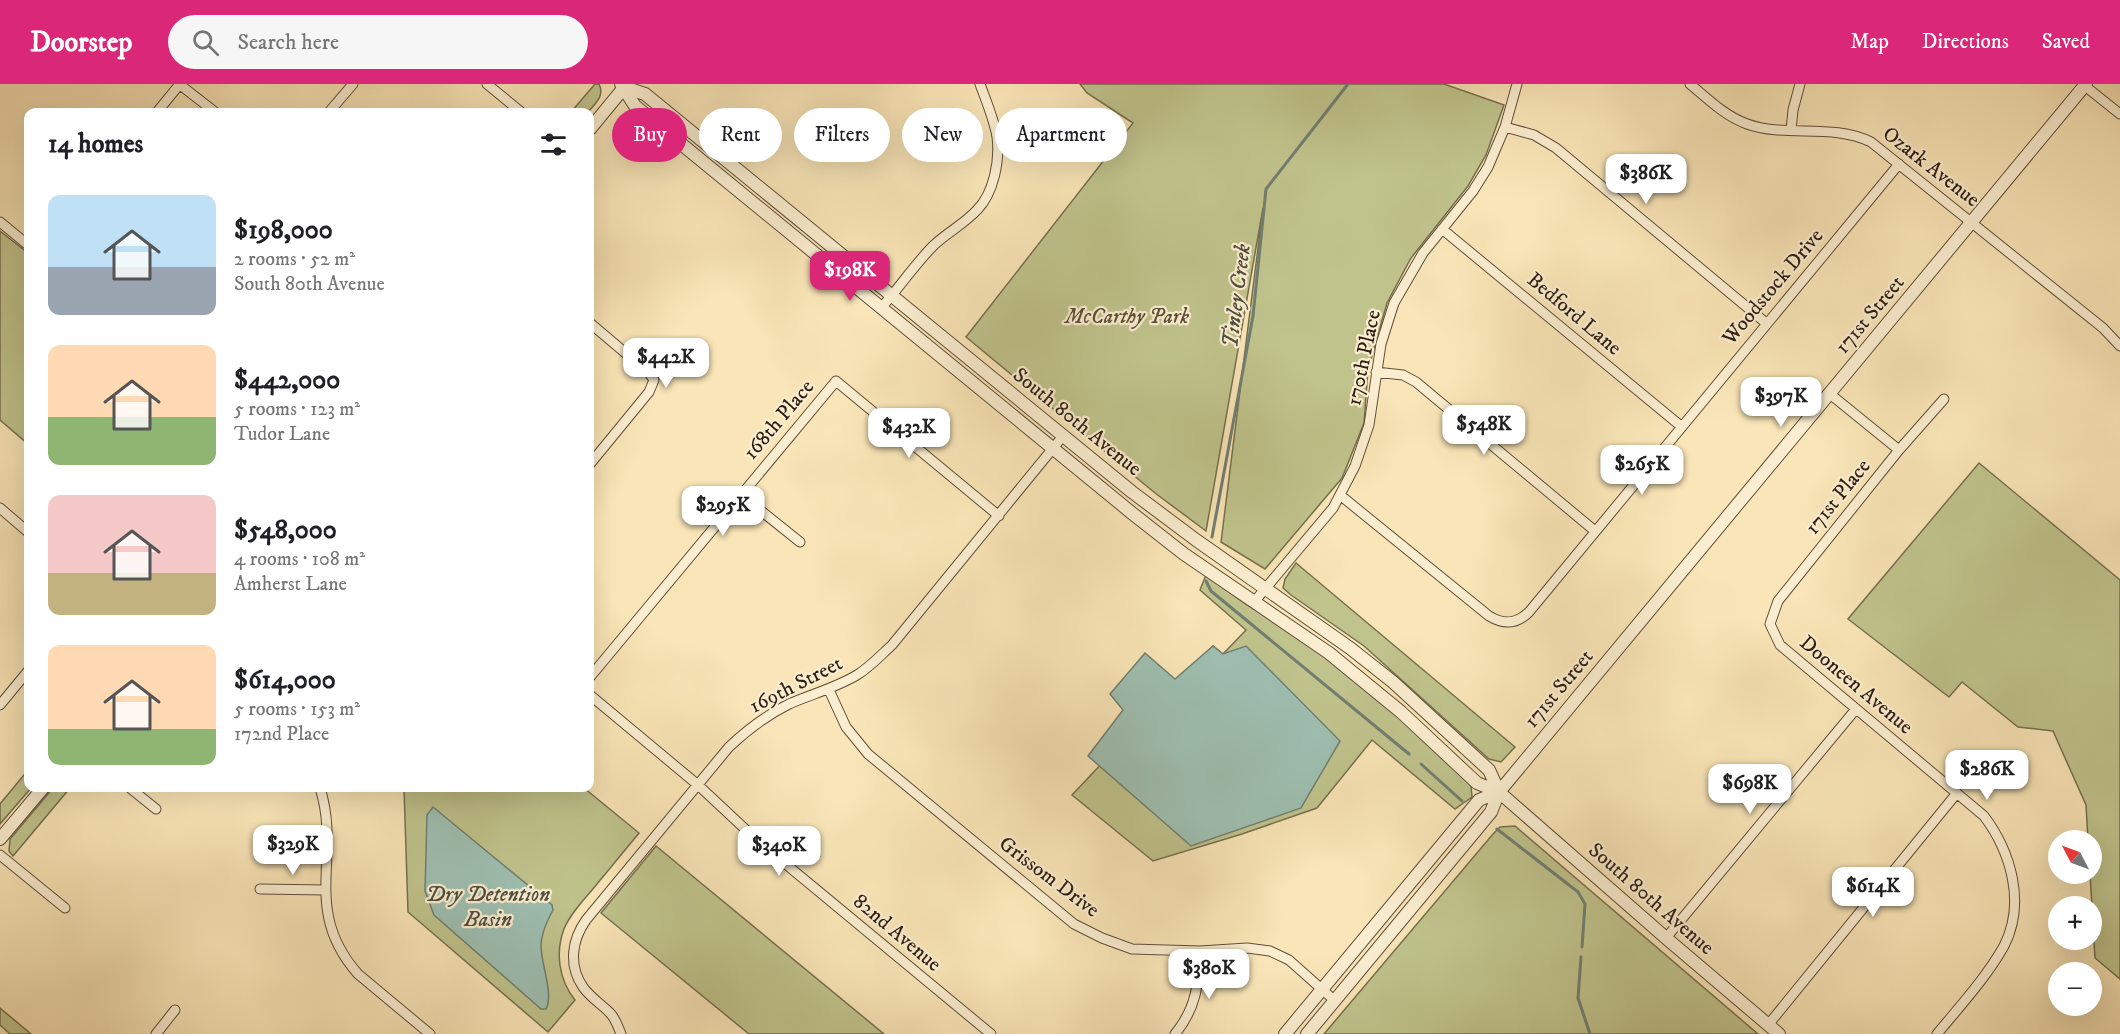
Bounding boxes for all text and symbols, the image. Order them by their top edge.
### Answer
search box [168,15,588,69]
text: Doorstep [30,25,132,60]
icon: search [189,26,222,59]
text: Search here [237,29,339,56]
text: Map [1850,29,1889,55]
text: Directions [1922,29,2009,55]
text: Saved [2042,29,2090,55]
chip: Buy [612,108,687,162]
chip: Rent [699,108,782,162]
chip: Filters [794,108,890,162]
chip: New [902,108,983,162]
chip: Apartment [995,108,1127,162]
street label: Ozark Avenue [1877,121,1985,213]
text: 14 homes [48,128,143,161]
icon: filters [537,128,570,161]
pin: $386K [1604,154,1688,205]
text: $386K [1620,161,1672,186]
text: $198,000 [234,214,333,247]
icon: home [96,219,168,291]
street label: Woodstock Drive [1716,223,1829,351]
water label: Tinley Creek [1217,242,1257,350]
text: 2 rooms · 52 m² [234,247,355,272]
pin: $198K [808,251,892,302]
text: $198K [824,258,876,283]
street label: Bedford Lane [1521,267,1627,361]
street label: 171st Street [1830,270,1910,360]
text: South 80th Avenue [234,272,385,297]
park label: McCarthy Park [1063,304,1189,330]
street label: 170th Place [1341,307,1387,408]
pin: $442K [624,338,708,389]
text: $442K [637,345,695,370]
street label: South 80th Avenue [1007,362,1147,482]
text: $442,000 [234,364,340,397]
icon: home [96,369,168,441]
street label: 168th Place [738,375,820,465]
pin: $397K [1739,377,1823,428]
text: $397K [1755,384,1807,409]
text: 5 rooms · 123 m² [234,397,360,422]
pin: $548K [1442,405,1526,456]
pin: $432K [867,408,951,459]
text: $548K [1456,412,1512,437]
text: $432K [882,415,936,440]
text: Tudor Lane [234,422,330,447]
pin: $265K [1600,445,1684,496]
text: $265K [1614,452,1670,477]
street label: 171st Place [1800,454,1877,540]
pin: $295K [681,486,765,537]
text: $295K [696,493,750,518]
text: $548,000 [234,514,337,547]
icon: home [96,519,168,591]
text: 4 rooms · 108 m² [234,547,365,572]
text: Amherst Lane [234,572,347,597]
street label: Dooneen Avenue [1794,630,1918,740]
street label: 171st Street [1519,644,1599,734]
street label: 169th Street [745,650,847,719]
text: $614,000 [234,664,336,697]
icon: home [96,669,168,741]
text: 5 rooms · 153 m² [234,697,360,722]
text: 172nd Place [234,722,329,747]
pin: $286K [1945,750,2029,801]
text: $286K [1959,757,2015,782]
pin: $698K [1708,764,1792,815]
text: $698K [1722,771,1778,796]
pin: $329K [251,825,335,876]
pin: $340K [737,826,821,877]
north arrow [2048,830,2102,884]
map controls [2048,830,2102,1016]
street label: Grissom Drive [994,831,1105,923]
text: $329K [267,832,319,857]
text: $340K [752,833,806,858]
street label: South 80th Avenue [1583,837,1719,961]
pin: $614K [1831,867,1915,918]
text: $614K [1846,874,1900,899]
water label: Dry Detention Basin [426,881,550,933]
street label: 82nd Avenue [848,889,947,978]
button: + [2048,896,2102,950]
pin: $380K [1167,949,1251,1000]
text: $380K [1182,956,1236,981]
button: − [2048,962,2102,1016]

